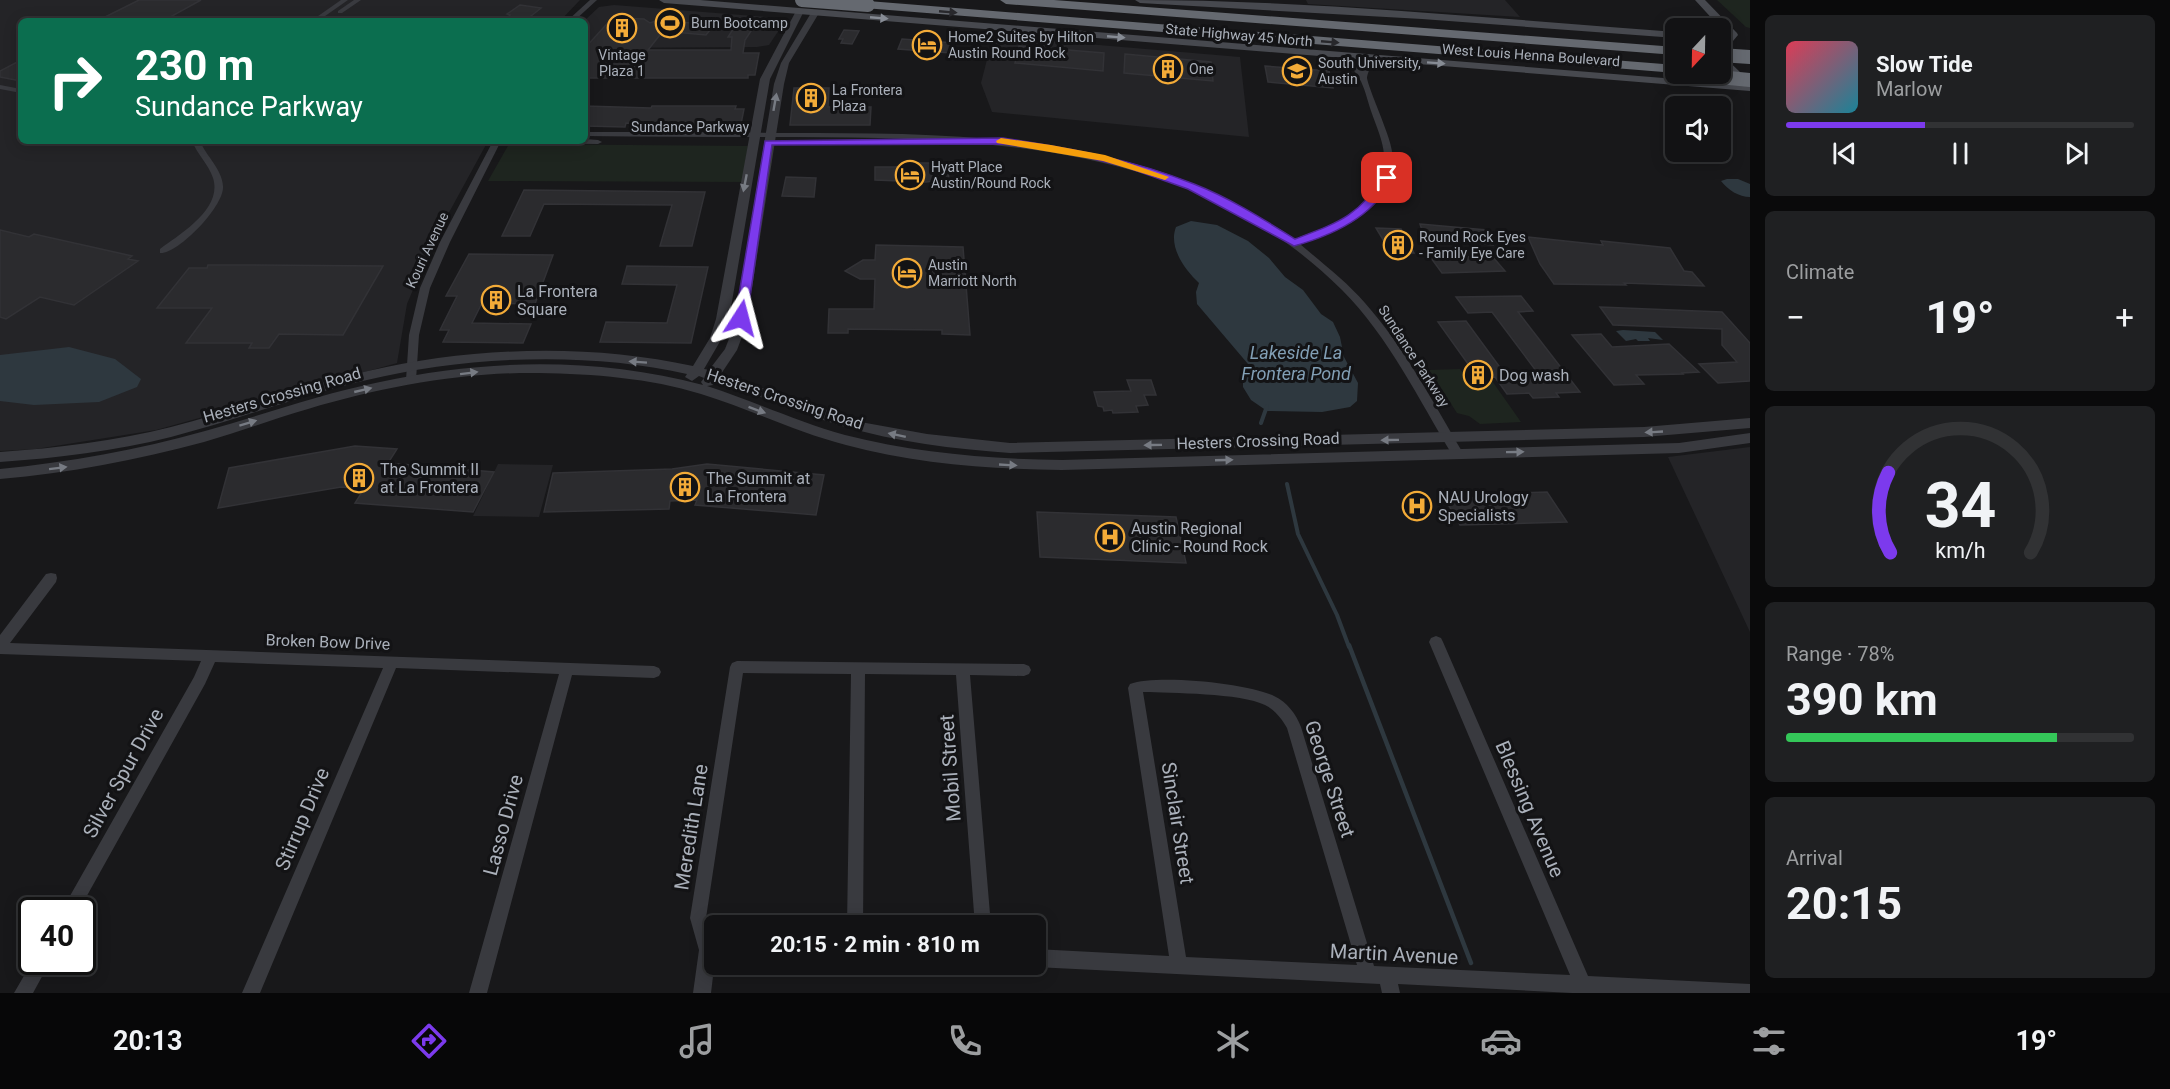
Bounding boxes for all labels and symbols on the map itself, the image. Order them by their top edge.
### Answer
sports icon: Burn Bootcamp [654,7,686,39]
one-way arrow [938,7,957,16]
building icon: Vintage Plaza 1 [606,12,638,44]
one-way arrow [870,13,889,23]
place label: Burn Bootcamp [691,15,788,31]
north arrow [1665,18,1731,84]
street label: State Highway 45 North [1165,21,1313,49]
hotel icon: Home2 Suites by Hilton Austin Round Rock [911,29,943,61]
place label: Home2 Suites by Hilton Austin Round Rock [948,29,1094,61]
one-way arrow [1106,32,1125,42]
one-way arrow [1321,37,1340,47]
street label: West Louis Henna Boulevard [1442,41,1620,69]
place label: Vintage Plaza 1 [598,47,646,79]
building icon: One [1152,53,1184,85]
school or university icon: South University, Austin [1281,55,1313,87]
place label: South University, Austin [1318,55,1421,87]
one-way arrow [1426,58,1445,68]
place label: One [1189,61,1214,77]
building icon: La Frontera Plaza [795,82,827,114]
place label: La Frontera Plaza [832,82,903,114]
one-way arrow [771,92,780,111]
street label: Sundance Parkway [631,119,749,135]
pin [1361,152,1412,203]
hotel icon: Hyatt Place Austin/Round Rock [894,159,926,191]
place label: Hyatt Place Austin/Round Rock [931,159,1052,191]
one-way arrow [740,173,749,192]
street label: Kouri Avenue [402,210,452,290]
building icon: Round Rock Eyes - Family Eye Care [1382,229,1414,261]
place label: Round Rock Eyes - Family Eye Care [1419,229,1526,261]
hotel icon: Austin Marriott North [891,257,923,289]
place label: Austin Marriott North [928,257,1017,289]
place label: La Frontera Square [517,282,598,319]
building icon: La Frontera Square [480,284,512,316]
position arrow [709,286,773,350]
street label: Sundance Parkway [1375,302,1453,410]
water label: Lakeside La Frontera Pond [1241,342,1352,384]
one-way arrow [629,358,648,367]
building icon: Dog wash [1462,359,1494,391]
street label: Hesters Crossing Road [201,363,363,427]
street label: Hesters Crossing Road [704,365,866,433]
place label: Dog wash [1499,366,1569,385]
one-way arrow [460,368,479,377]
one-way arrow [354,385,373,394]
one-way arrow [749,405,767,415]
one-way arrow [239,418,257,427]
one-way arrow [1644,427,1663,436]
street label: Hesters Crossing Road [1176,429,1340,453]
one-way arrow [888,430,907,439]
one-way arrow [1380,435,1399,445]
one-way arrow [1143,440,1162,450]
one-way arrow [1506,447,1525,456]
one-way arrow [1214,455,1233,464]
place label: The Summit II at La Frontera [380,460,479,497]
one-way arrow [998,460,1017,469]
building icon: The Summit II at La Frontera [343,462,375,494]
one-way arrow [49,463,68,473]
place label: The Summit at La Frontera [706,469,810,506]
building icon: The Summit at La Frontera [669,471,701,503]
place label: NAU Urology Specialists [1438,488,1529,525]
hospital icon: NAU Urology Specialists [1401,490,1433,522]
place label: Austin Regional Clinic - Round Rock [1131,519,1269,556]
hospital icon: Austin Regional Clinic - Round Rock [1094,521,1126,553]
street label: Broken Bow Drive [265,630,391,654]
street label: Silver Spur Drive [78,704,168,842]
street label: Mobil Street [934,714,966,822]
street label: George Street [1300,717,1360,841]
street label: Blessing Avenue [1490,737,1570,881]
street label: Sinclair Street [1156,760,1200,886]
street label: Meredith Lane [669,762,713,892]
street label: Stirrup Drive [270,764,334,874]
street label: Lasso Drive [478,772,528,878]
speed limit sign: 40 [18,897,96,975]
street label: Martin Avenue [1329,939,1459,969]

